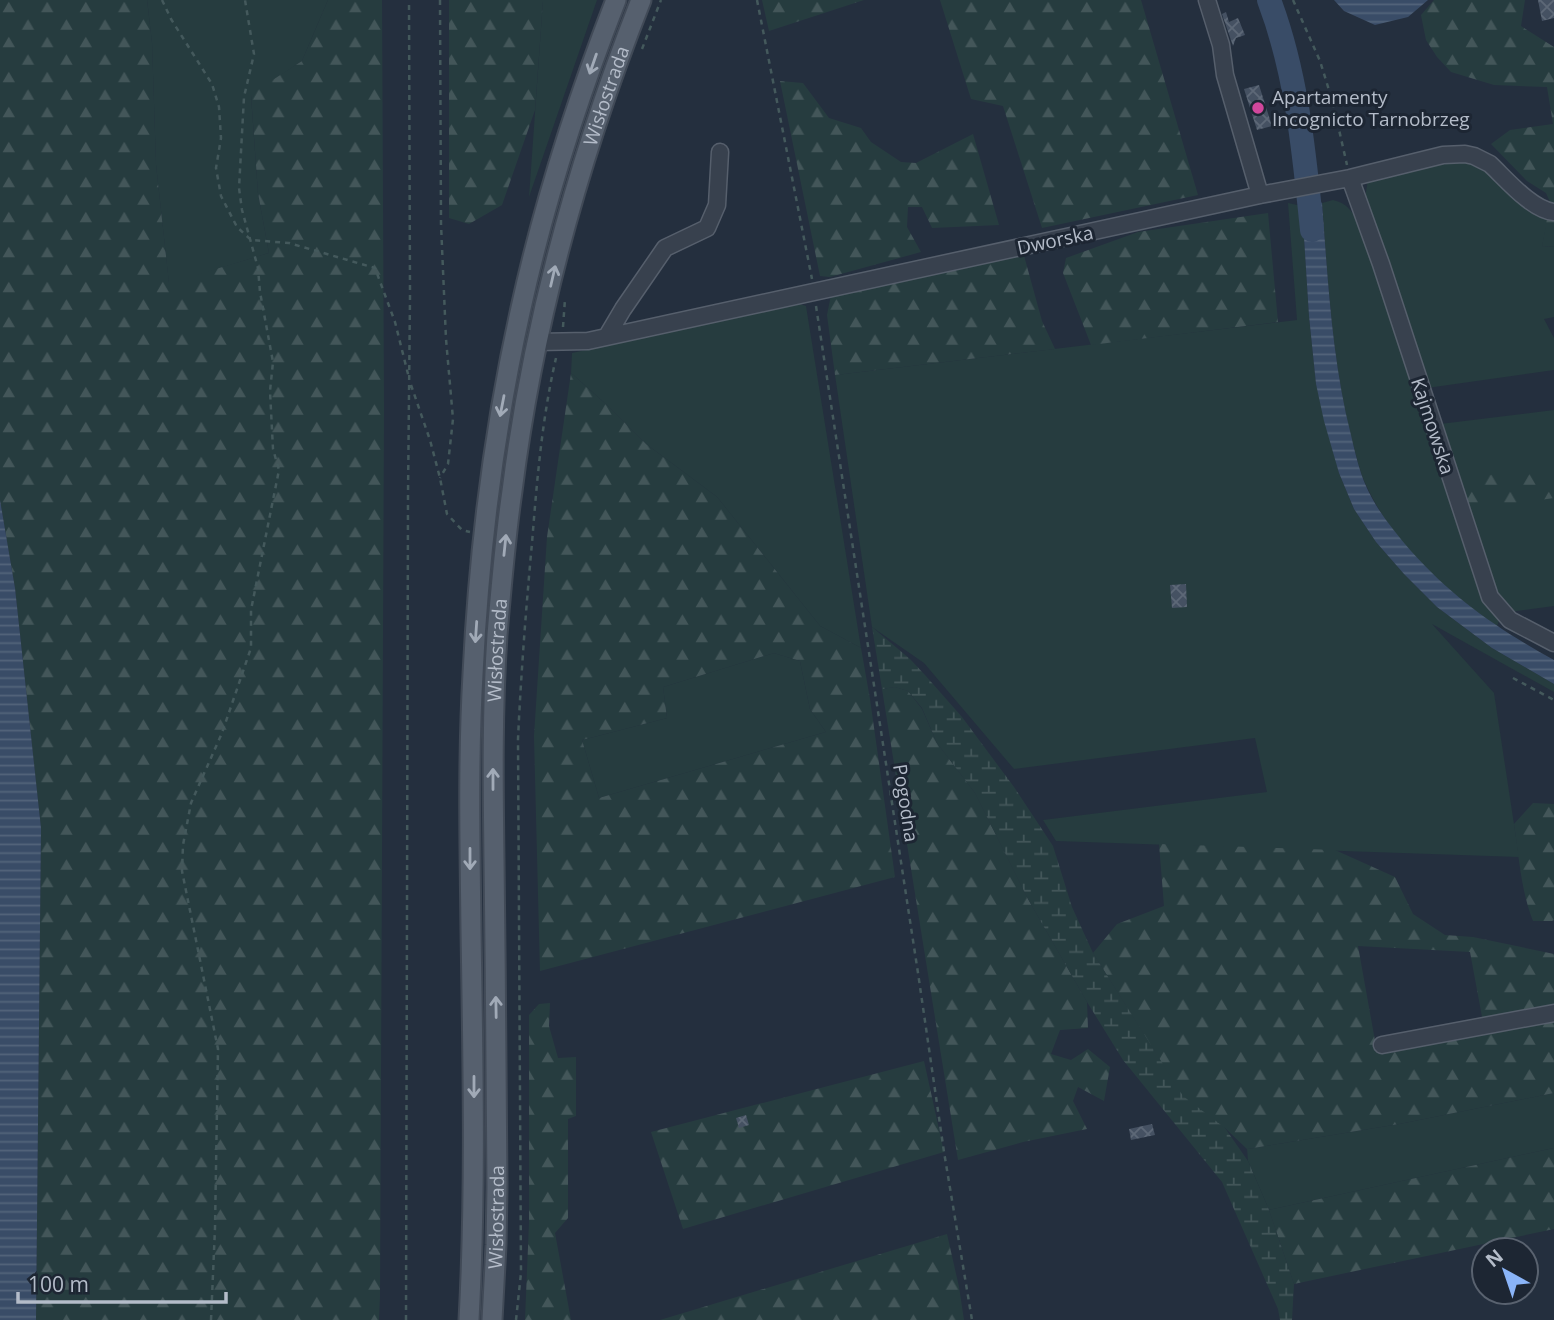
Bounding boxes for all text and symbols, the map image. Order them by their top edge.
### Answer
street label: Wisłostrada [577,42,635,149]
one-way arrow [586,53,599,75]
place label: Apartamenty Incognicto Tarnobrzeg [1272,84,1470,132]
marker: Apartamenty Incognicto Tarnobrzeg [1250,100,1266,116]
street label: Dworska [1014,219,1096,261]
one-way arrow [547,265,560,288]
street label: Kajmowska [1405,374,1461,478]
one-way arrow [495,394,508,417]
one-way arrow [499,535,512,557]
street label: Wisłostrada [481,597,513,703]
one-way arrow [469,620,482,643]
street label: Pogodna [887,762,925,844]
one-way arrow [487,768,500,791]
one-way arrow [463,848,477,871]
one-way arrow [489,996,502,1019]
one-way arrow [467,1075,481,1098]
street label: Wisłostrada [482,1165,510,1270]
north arrow [1470,1236,1540,1306]
text: N [1480,1243,1508,1273]
scale bar [18,1260,226,1304]
text: 100 m [28,1270,89,1298]

